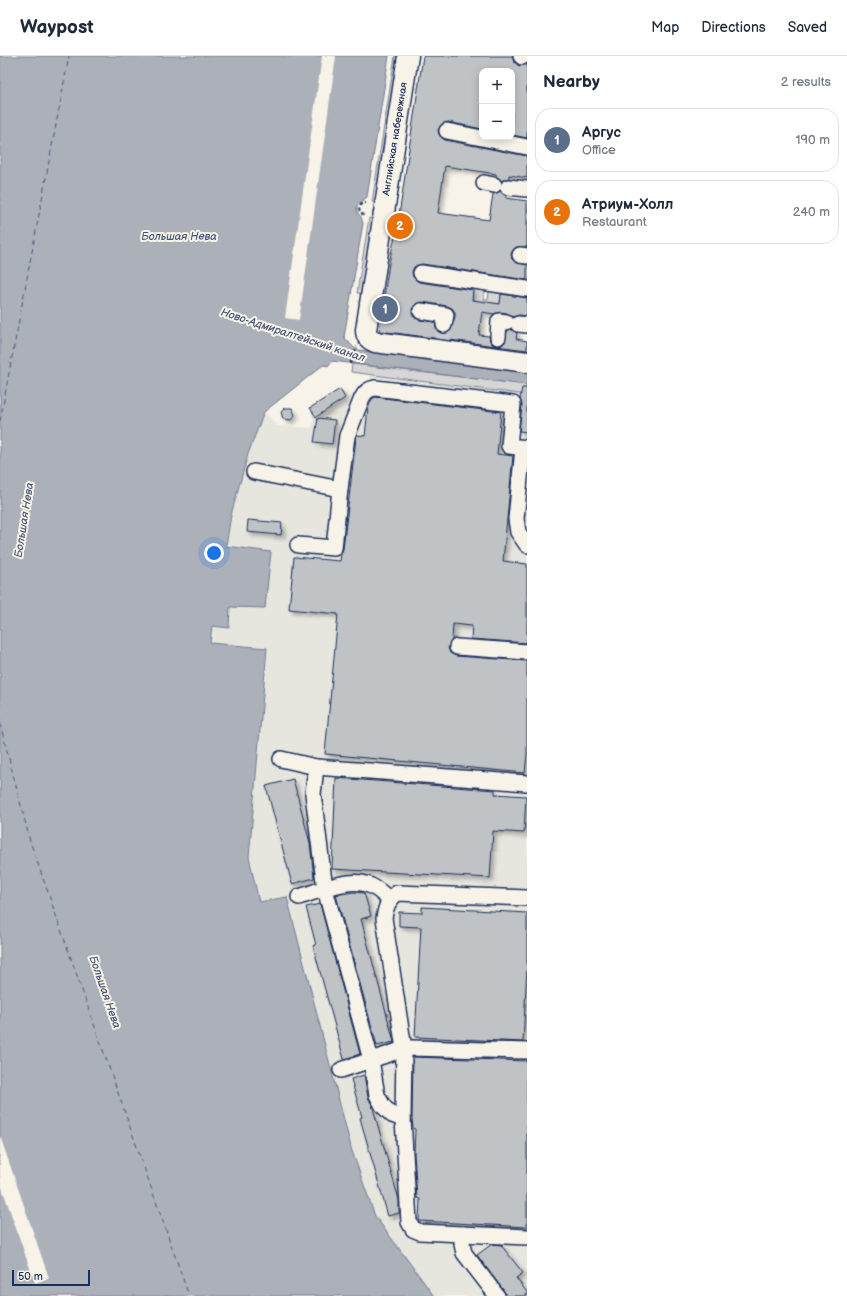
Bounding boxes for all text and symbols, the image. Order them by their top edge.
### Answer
text: Waypost [20,16,94,39]
text: Map [651,19,679,36]
text: Directions [701,19,766,36]
text: Saved [788,19,827,36]
map controls [479,68,515,140]
button: + [479,68,515,104]
text: Nearby [543,72,600,92]
text: 2 results [781,74,831,90]
street label: Английская набережная [380,81,410,198]
button: − [479,104,515,140]
text: Аргус [582,123,621,142]
text: 1 [554,132,560,148]
text: 190 m [796,132,830,148]
text: Office [582,142,616,158]
text: Атриум-Холл [582,195,673,214]
text: 2 [553,204,561,220]
text: 240 m [793,204,830,220]
pin: 2 [387,211,413,241]
text: Restaurant [582,214,647,230]
water label: Большая Нева [141,230,217,243]
pin: 1 [372,294,398,324]
water label: Ново-Адмиралтейский канал [219,306,367,365]
water label: Большая Нева [12,481,36,558]
your location [204,543,224,563]
water label: Большая Нева [87,954,124,1030]
scale bar [12,1268,90,1287]
text: 50 m [18,1270,43,1283]

